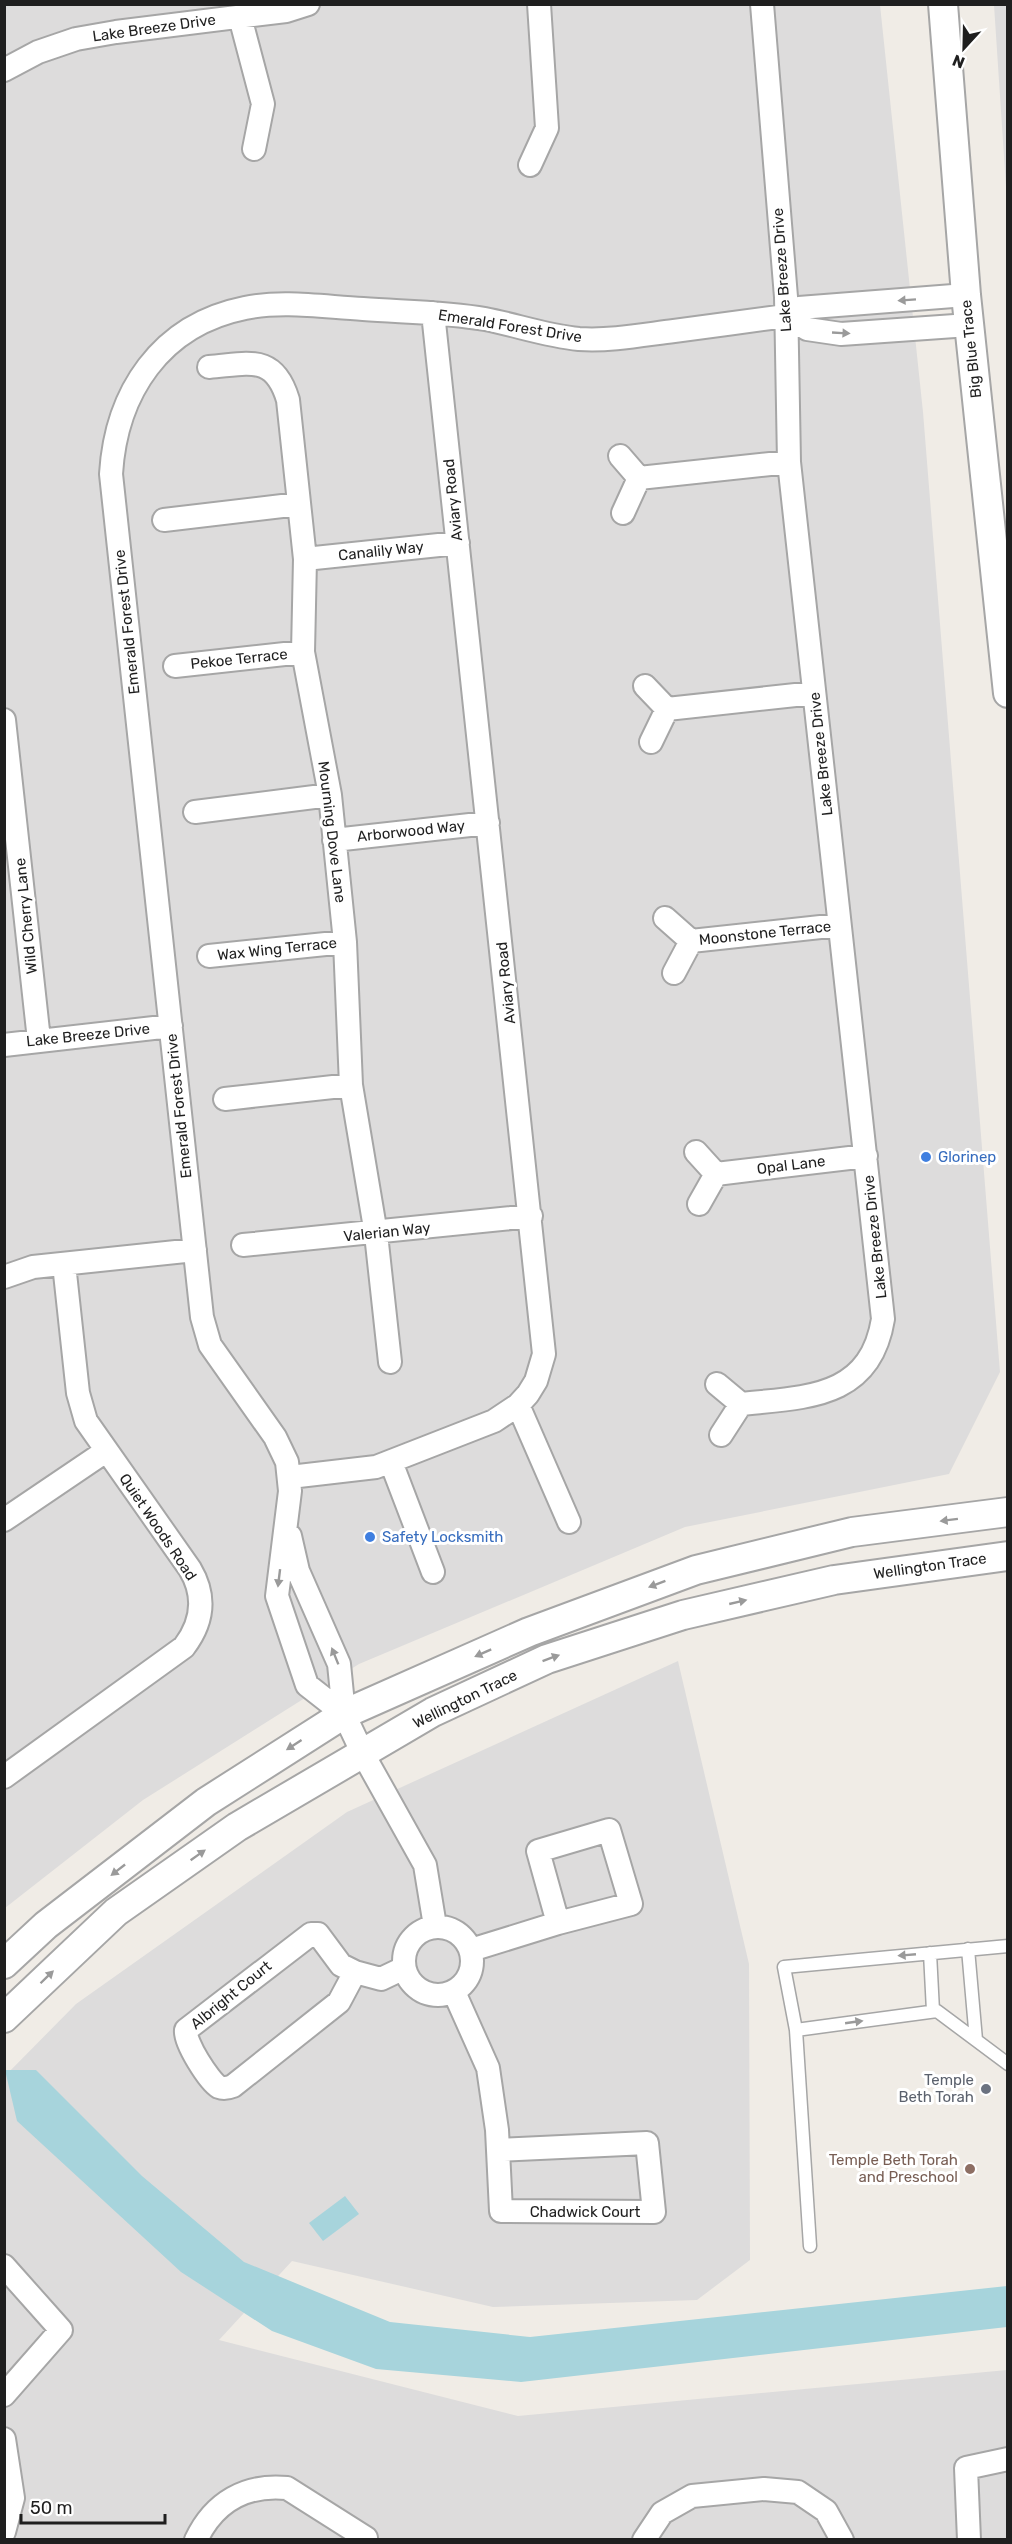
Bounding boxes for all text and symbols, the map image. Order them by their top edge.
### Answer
street label: Lake Breeze Drive [91,10,217,46]
north arrow [934,18,994,78]
text: N [950,50,967,72]
street label: Lake Breeze Drive [769,207,795,333]
one-way arrow [898,295,917,304]
street label: Big Blue Trace [957,299,985,399]
street label: Emerald Forest Drive [437,306,583,346]
one-way arrow [831,329,850,338]
street label: Aviary Road [440,458,466,542]
street label: Canalily Way [337,538,425,564]
street label: Emerald Forest Drive [110,549,144,695]
street label: Pekoe Terrace [190,645,288,673]
street label: Lake Breeze Drive [806,691,836,817]
street label: Mourning Dove Lane [314,760,350,904]
street label: Arborwood Way [356,816,466,846]
street label: Wild Cherry Lane [11,857,41,975]
street label: Moonstone Terrace [698,917,832,949]
street label: Wax Wing Terrace [216,934,338,964]
street label: Aviary Road [493,941,519,1025]
street label: Lake Breeze Drive [25,1020,151,1050]
street label: Emerald Forest Drive [162,1033,196,1179]
place label: Glorinep [938,1148,996,1166]
marker: Glorinep [919,1150,933,1164]
street label: Opal Lane [756,1152,826,1178]
street label: Lake Breeze Drive [860,1174,890,1300]
street label: Valerian Way [343,1218,431,1246]
street label: Quiet Woods Road [116,1470,200,1584]
one-way arrow [940,1515,959,1524]
place label: Safety Locksmith [382,1528,503,1546]
marker: Safety Locksmith [363,1530,377,1544]
street label: Wellington Trace [872,1549,988,1583]
one-way arrow [274,1569,284,1588]
one-way arrow [648,1579,666,1589]
one-way arrow [728,1597,747,1607]
one-way arrow [330,1647,339,1665]
one-way arrow [474,1648,491,1657]
one-way arrow [542,1653,560,1663]
street label: Wellington Trace [410,1666,520,1732]
one-way arrow [286,1740,302,1751]
one-way arrow [189,1849,205,1861]
one-way arrow [110,1863,126,1876]
one-way arrow [898,1950,917,1960]
street label: Albright Court [187,1957,275,2033]
one-way arrow [39,1971,53,1985]
one-way arrow [844,2017,863,2026]
place label: Temple Beth Torah [898,2071,974,2106]
marker: Temple Beth Torah [979,2082,993,2096]
place label: Temple Beth Torah and Preschool [829,2151,958,2186]
marker: Temple Beth Torah and Preschool [963,2162,977,2176]
street label: Chadwick Court [530,2203,640,2221]
scale bar [21,2487,165,2525]
text: 50 m [30,2497,73,2519]

